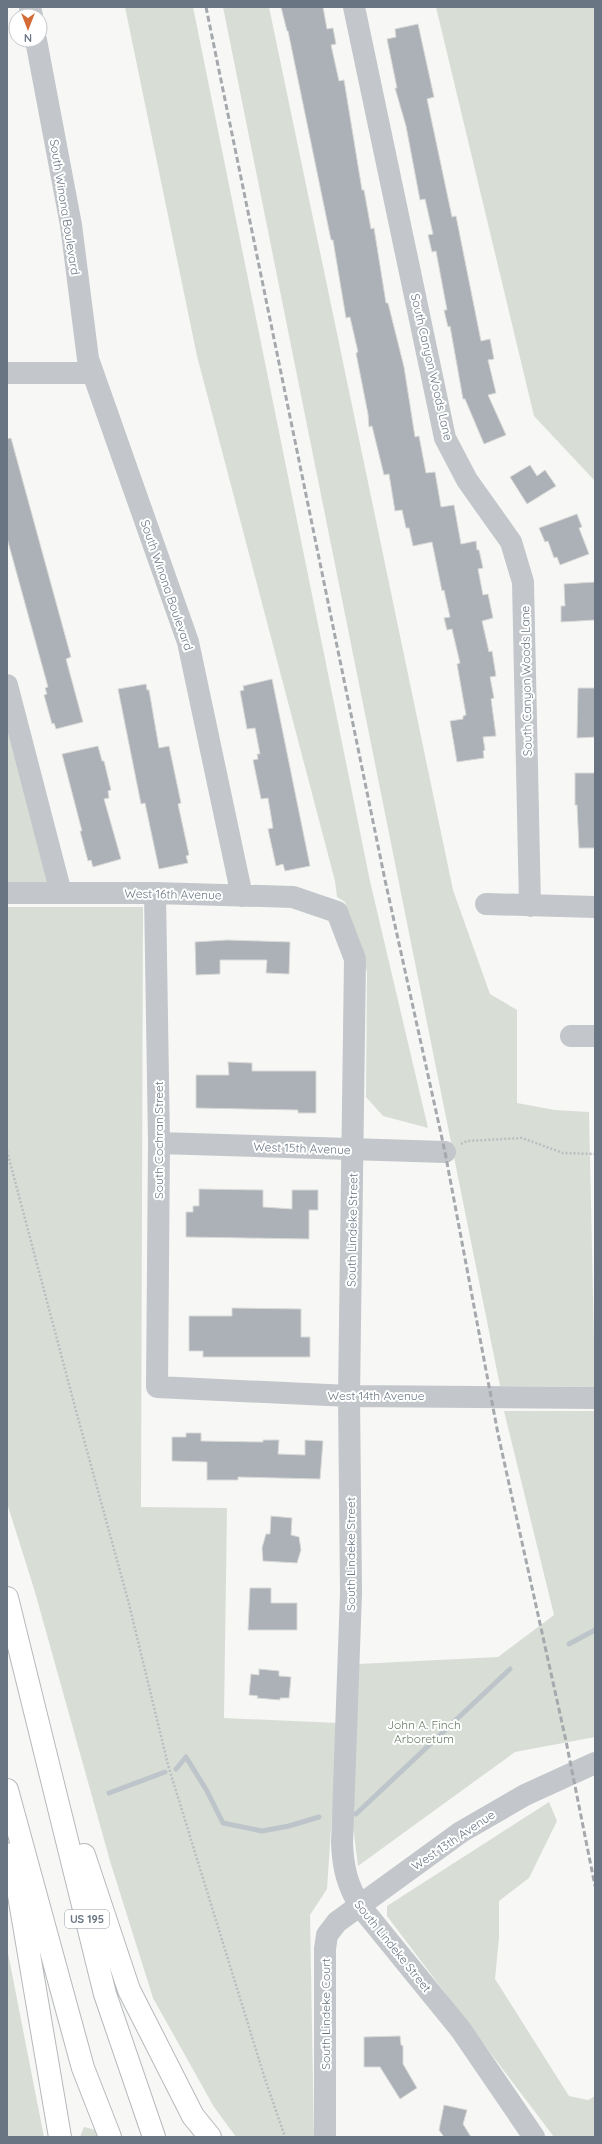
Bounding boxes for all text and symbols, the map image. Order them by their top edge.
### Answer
north arrow [8,8,48,48]
text: N [24,31,32,45]
street label: South Winona Boulevard [47,138,83,276]
street label: South Canyon Woods Lane [408,292,456,442]
street label: South Winona Boulevard [138,518,196,652]
street label: South Canyon Woods Lane [517,605,535,756]
street label: West 16th Avenue [124,886,222,902]
street label: South Cochran Street [151,1081,166,1199]
street label: West 15th Avenue [253,1139,351,1157]
street label: South Lindeke Street [344,1173,360,1287]
street label: West 14th Avenue [328,1388,425,1403]
street label: South Lindeke Street [343,1497,358,1611]
park label: John A. Finch Arboretum [387,1717,461,1746]
street label: West 13th Avenue [409,1807,498,1873]
street label: South Lindeke Street [351,1897,435,1995]
road number: US 195 [65,1910,109,1928]
street label: South Lindeke Court [318,1958,333,2070]

